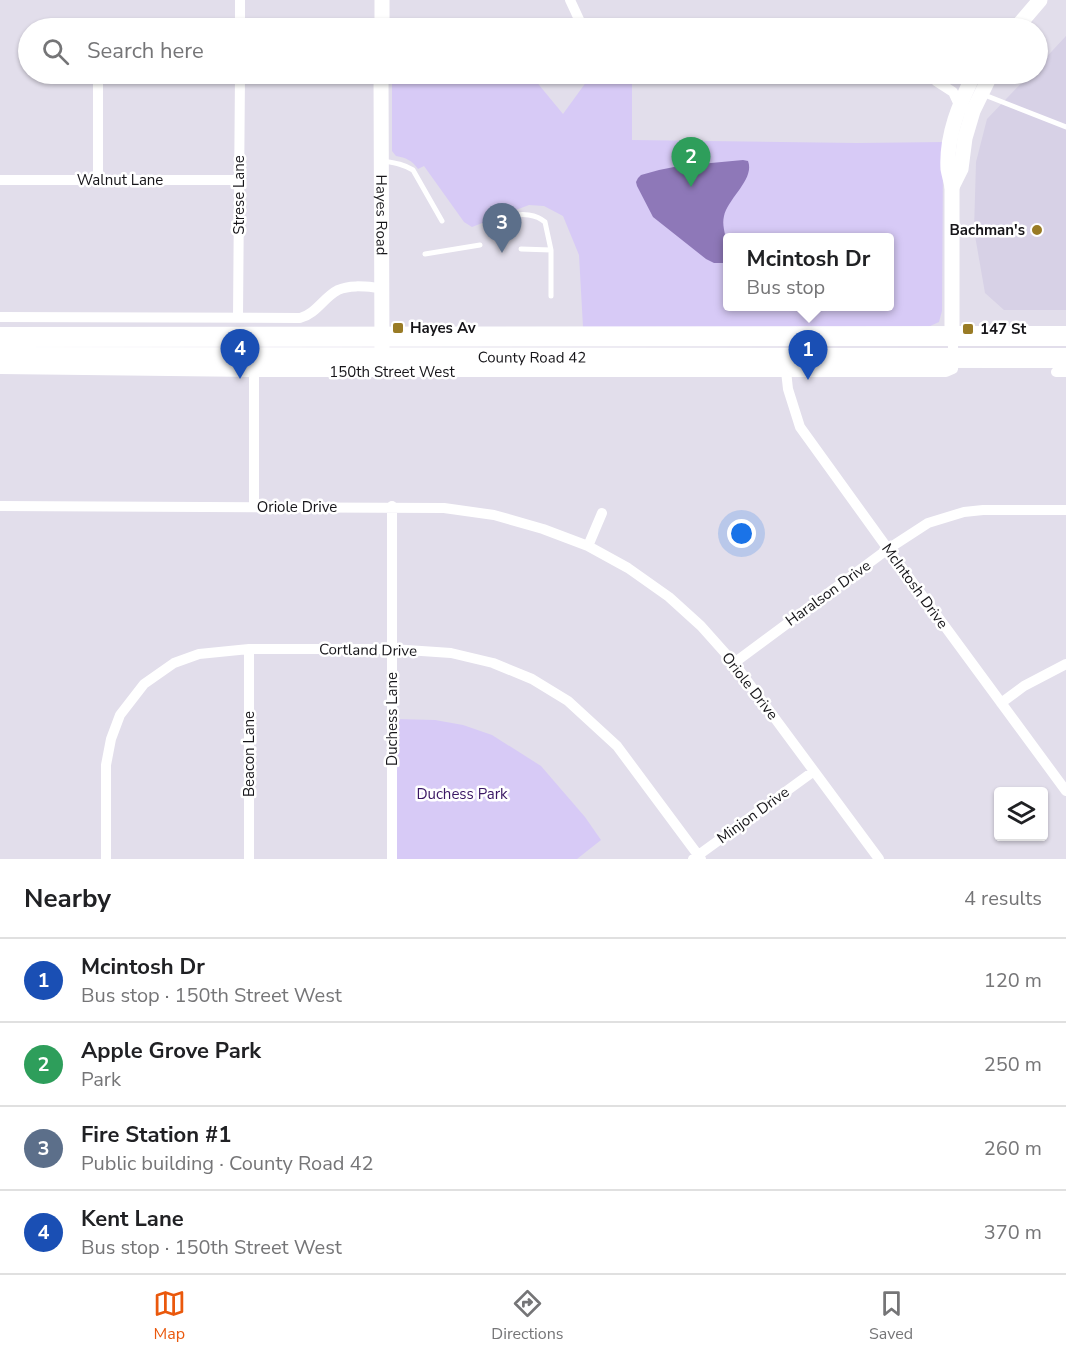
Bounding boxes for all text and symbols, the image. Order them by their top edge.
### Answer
search box [18,18,1048,84]
icon: search [39,35,72,68]
text: Search here [87,36,204,66]
pin: 2 [672,138,710,187]
street label: Strese Lane [229,155,249,235]
street label: Walnut Lane [77,170,163,190]
street label: Hayes Road [371,175,392,255]
pin: 3 [482,204,522,253]
place label: Bachman's [950,220,1025,240]
marker: Bachman's [1030,223,1044,237]
popup [723,233,894,311]
text: Mcintosh Dr [747,244,870,274]
text: Bus stop [747,274,825,301]
place label: Hayes Av [410,318,476,338]
place label: 147 St [980,319,1026,339]
marker: Hayes Av [391,321,405,335]
marker: 147 St [961,322,975,336]
pin: 4 [220,330,260,379]
pin: 1 [788,330,828,380]
street label: County Road 42 [478,347,586,368]
street label: 150th Street West [329,362,455,382]
street label: Oriole Drive [257,497,337,517]
your location [727,519,756,548]
street label: McIntosh Drive [877,539,953,633]
street label: Haralson Drive [781,555,875,631]
street label: Cortland Drive [319,639,417,661]
street label: Oriole Drive [717,648,783,724]
street label: Duchess Lane [382,672,402,766]
street label: Beacon Lane [239,711,259,797]
street label: Minjon Drive [713,782,793,848]
park label: Duchess Park [416,784,508,804]
map controls [994,787,1048,841]
button: layers [994,787,1048,841]
text: Nearby [24,881,111,916]
text: 4 results [964,885,1042,912]
text: Mcintosh Dr [81,952,205,982]
text: 1 [38,967,50,994]
text: 120 m [984,967,1042,994]
text: Bus stop · 150th Street West [81,982,342,1009]
text: Apple Grove Park [81,1036,261,1066]
text: 2 [38,1051,50,1078]
text: 250 m [984,1051,1042,1078]
text: Park [81,1066,121,1093]
text: Fire Station #1 [81,1120,231,1150]
text: 3 [38,1135,50,1162]
text: 260 m [984,1135,1042,1162]
text: Public building · County Road 42 [81,1150,374,1177]
text: Kent Lane [81,1204,184,1234]
text: 4 [38,1219,50,1246]
text: 370 m [984,1219,1042,1246]
text: Bus stop · 150th Street West [81,1234,342,1261]
tab: Map [153,1287,186,1345]
tab: Directions [491,1287,563,1345]
tab: Saved [869,1287,913,1345]

